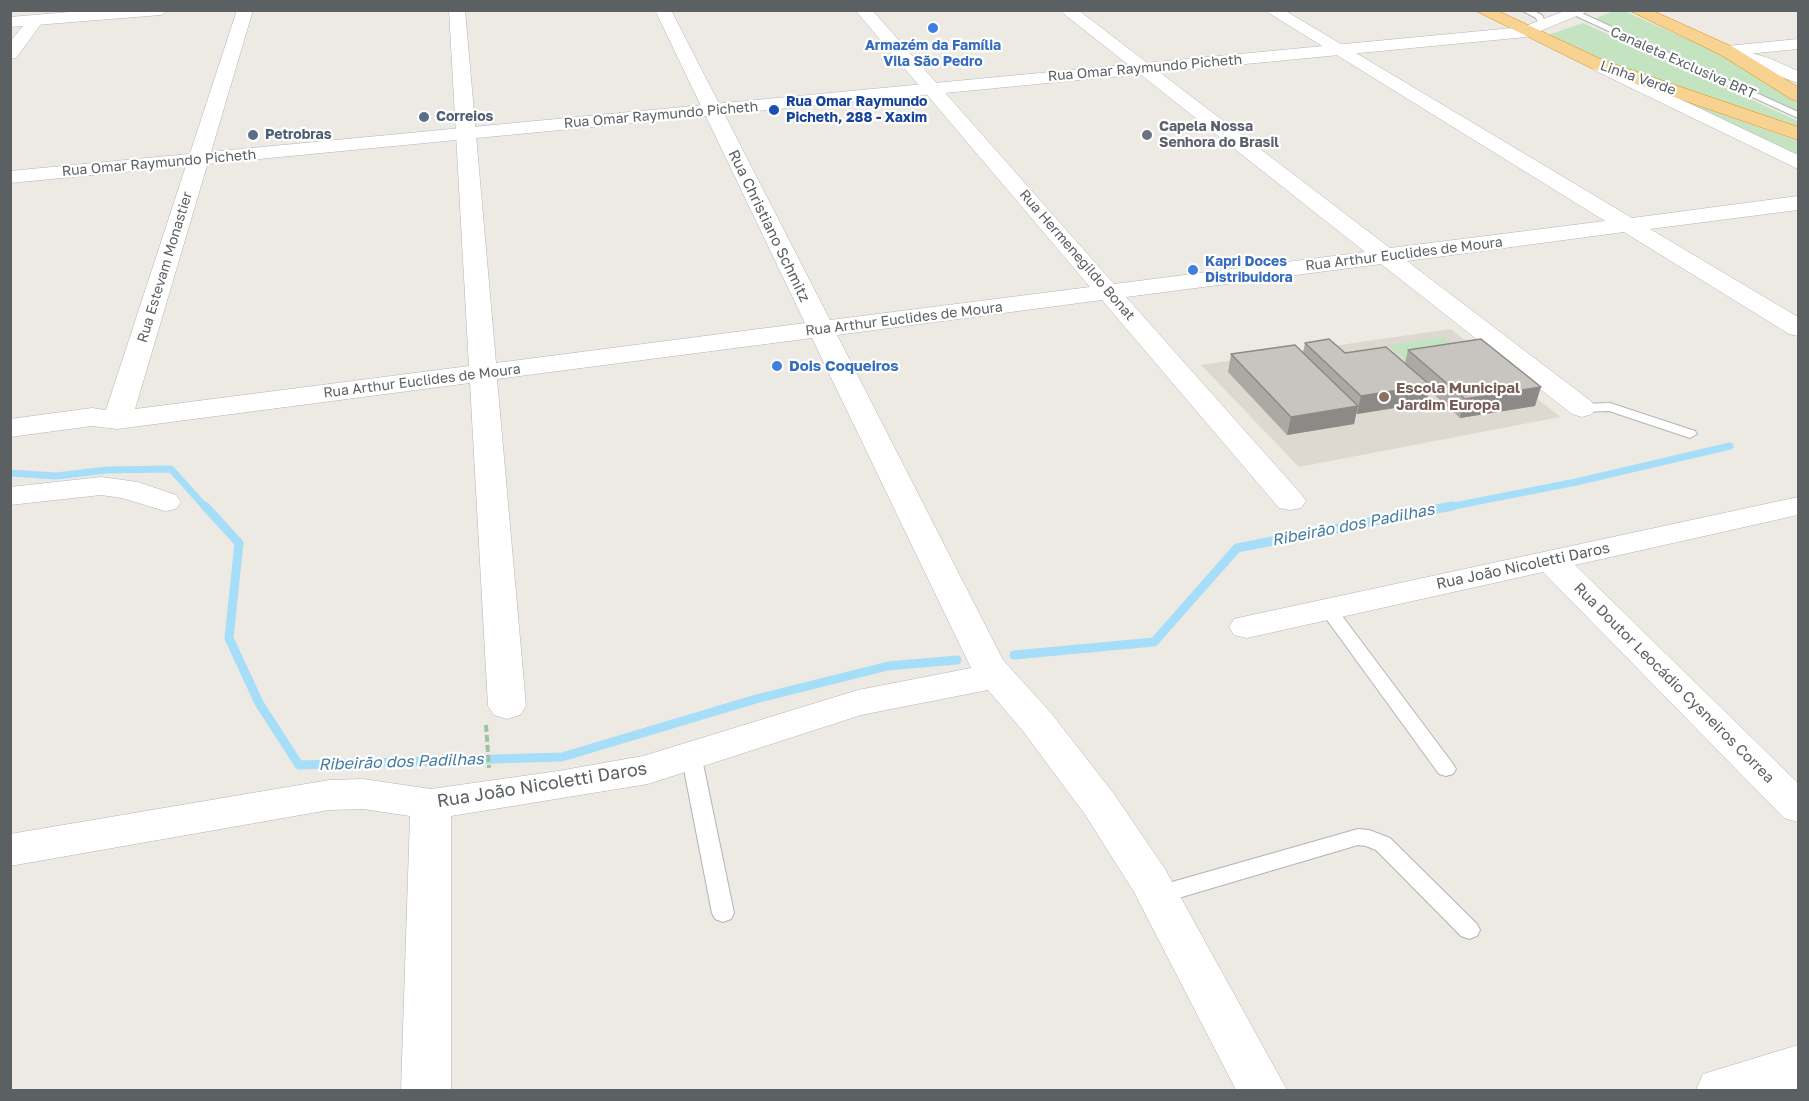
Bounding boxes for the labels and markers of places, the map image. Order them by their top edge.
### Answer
marker: Armazém da Família Vila São Pedro [926,21,940,35]
place label: Armazém da Família Vila São Pedro [865,38,1001,70]
place label: Rua Omar Raymundo Picheth, 288 - Xaxim [786,94,927,126]
marker: Rua Omar Raymundo Picheth, 288 - Xaxim [767,103,781,117]
place label: Correios [436,109,493,125]
marker: Correios [417,110,431,124]
place label: Capela Nossa Senhora do Brasil [1159,119,1279,152]
place label: Petrobras [265,127,332,143]
marker: Petrobras [246,128,260,142]
marker: Capela Nossa Senhora do Brasil [1140,128,1154,142]
place label: Kapri Doces Distribuidora [1205,254,1293,286]
marker: Kapri Doces Distribuidora [1186,263,1200,277]
place label: Dois Coqueiros [789,357,899,375]
marker: Dois Coqueiros [770,359,784,373]
place label: Escola Municipal Jardim Europa [1396,379,1520,414]
marker: Escola Municipal Jardim Europa [1377,390,1391,404]

